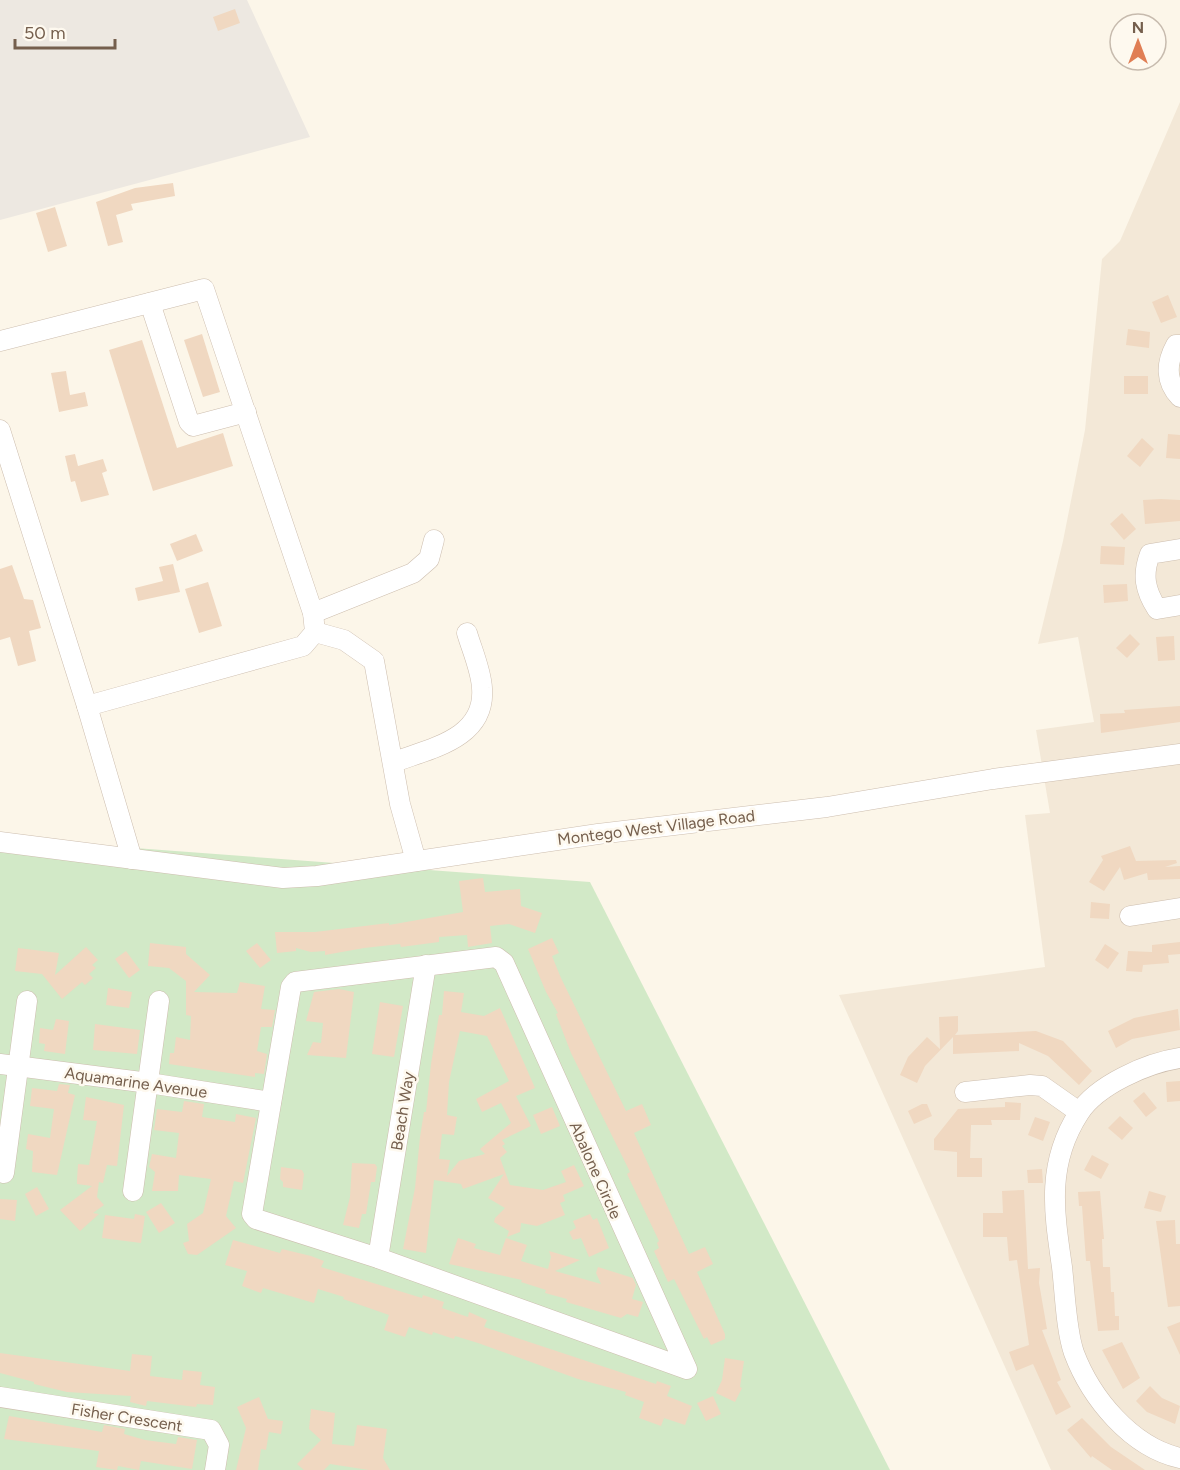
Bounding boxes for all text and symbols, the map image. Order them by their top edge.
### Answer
scale bar [15,12,116,50]
north arrow [1108,12,1168,72]
text: N [1132,18,1144,37]
text: 50 m [24,22,66,44]
street label: Montego West Village Road [556,806,756,849]
street label: Aquamarine Avenue [63,1063,209,1102]
street label: Beach Way [387,1070,418,1152]
street label: Abalone Circle [566,1119,626,1222]
street label: Fisher Crescent [70,1399,184,1436]

